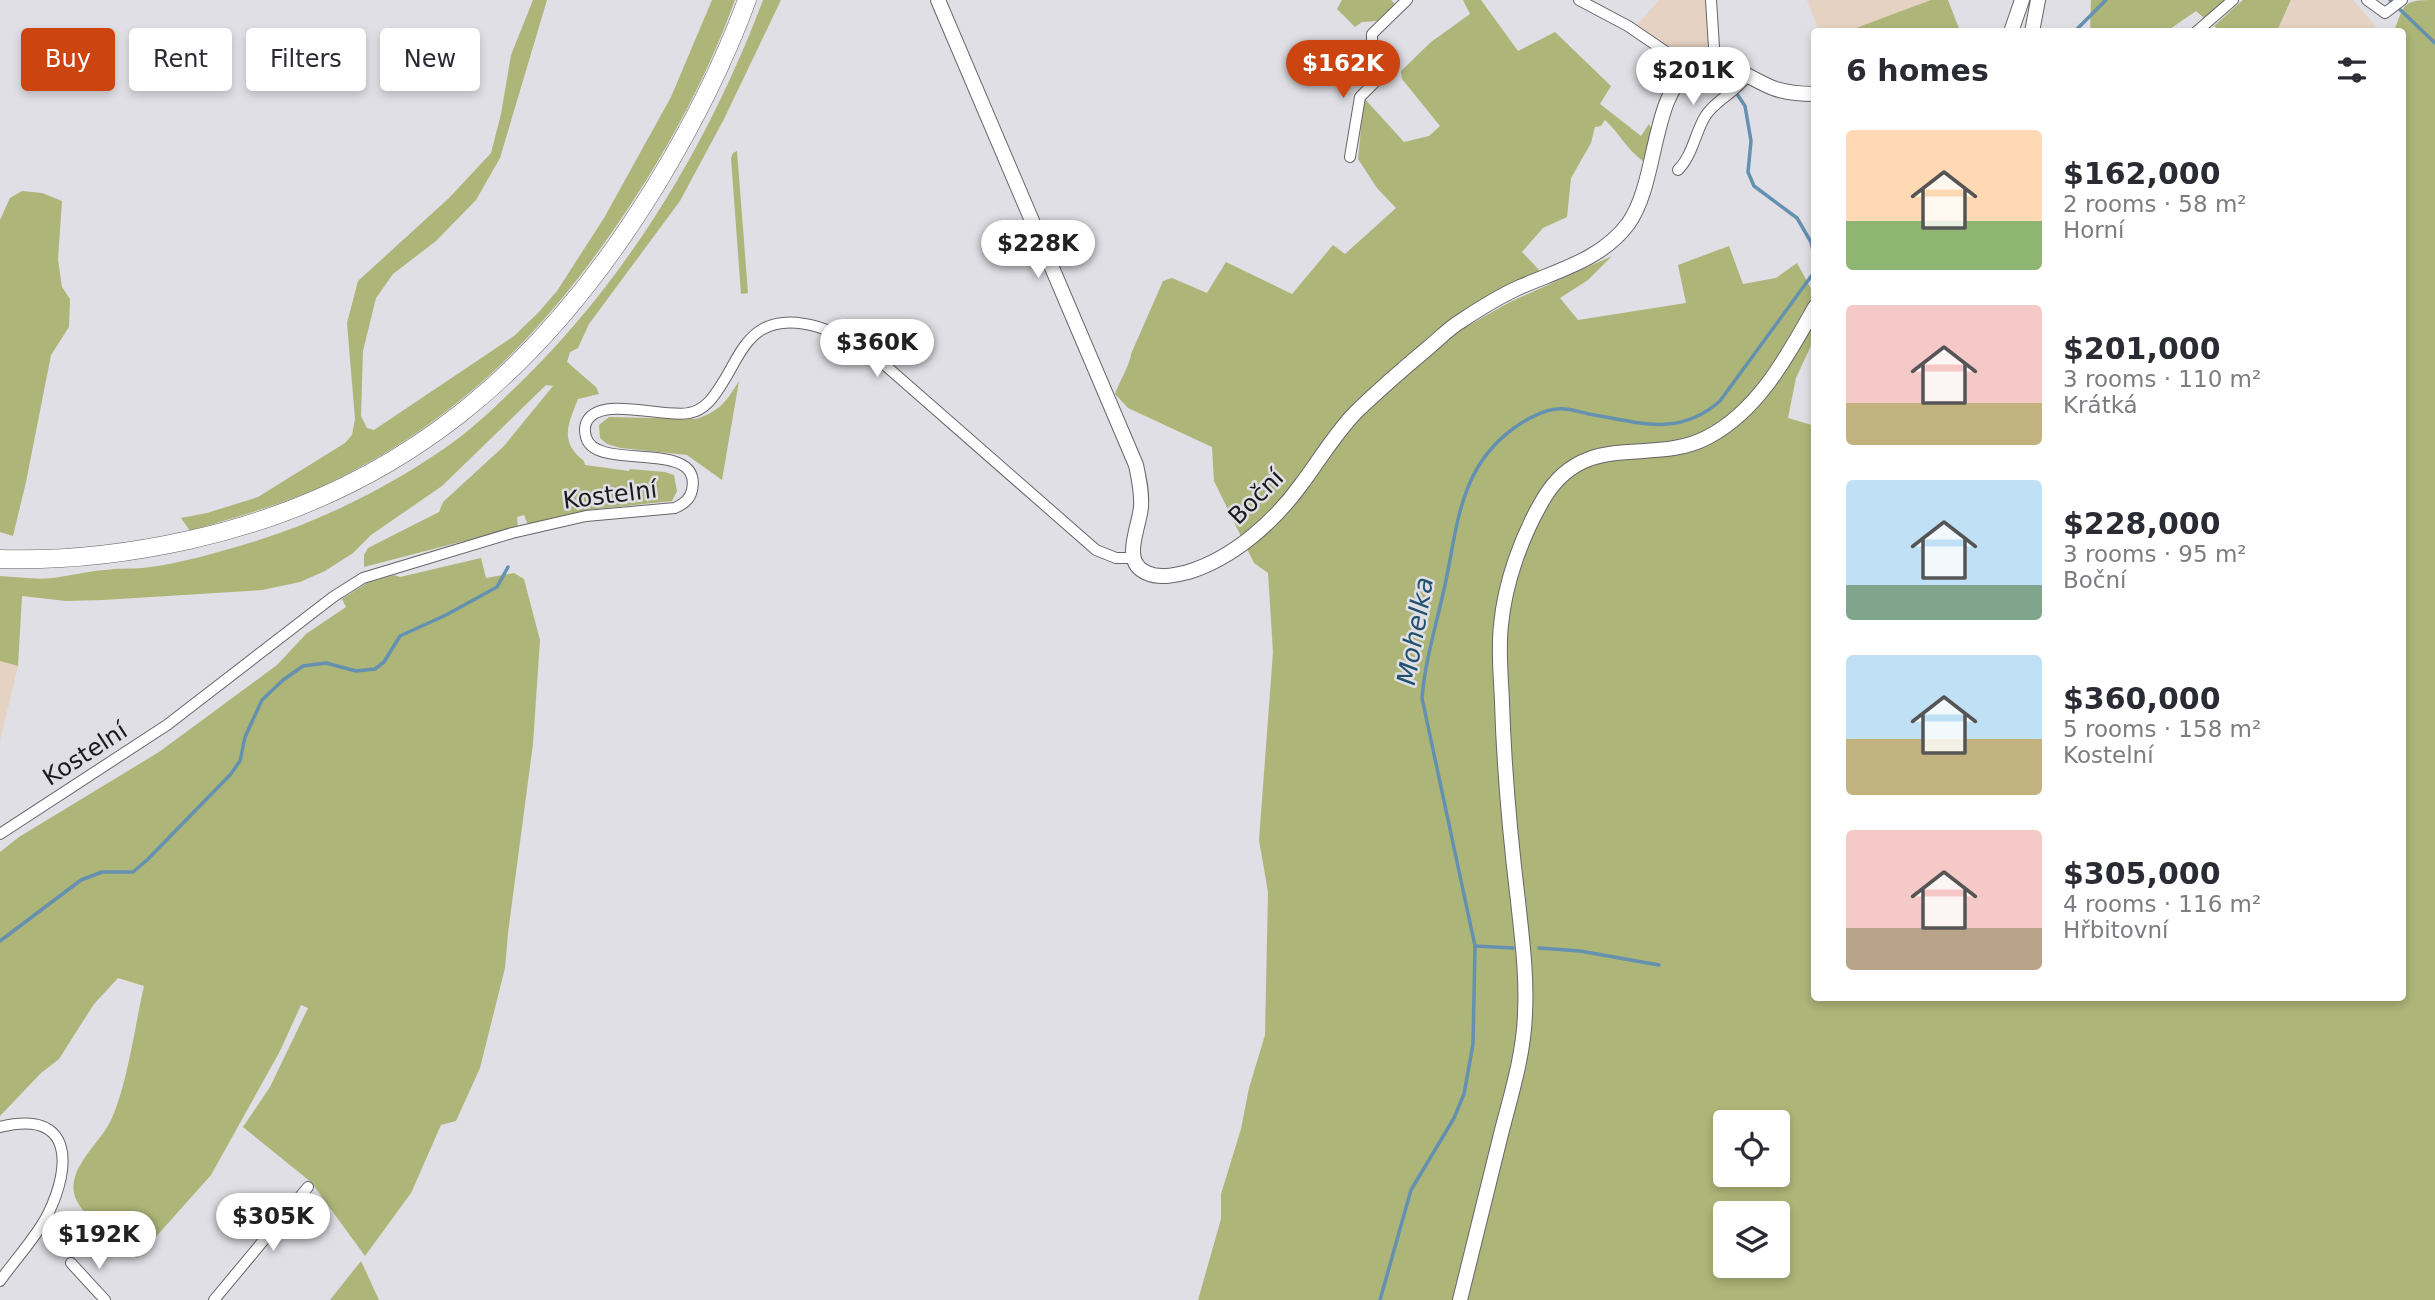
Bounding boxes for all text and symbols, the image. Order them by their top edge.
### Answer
chip: Buy [21,28,115,91]
chip: Rent [129,28,232,91]
chip: Filters [246,28,366,91]
chip: New [380,28,480,91]
pin: $162K [1294,41,1392,100]
pin: $201K [1644,48,1742,107]
text: $162K [1302,50,1384,76]
icon: filters [2333,51,2371,89]
text: 6 homes [1846,53,1989,88]
text: $201K [1652,57,1734,83]
text: $162,000 [2063,156,2221,191]
icon: home [1902,158,1986,242]
text: 2 rooms · 58 m² [2063,191,2247,217]
text: Horní [2063,217,2124,243]
pin: $228K [989,220,1087,280]
text: $228K [997,230,1079,256]
pin: $360K [828,320,926,379]
text: $360K [836,329,918,355]
text: $201,000 [2063,331,2221,366]
icon: home [1902,333,1986,417]
text: 3 rooms · 110 m² [2063,366,2261,392]
text: Krátká [2063,392,2138,418]
street label: Boční [1223,463,1290,530]
street label: Kostelní [561,475,660,515]
text: $228,000 [2063,506,2221,541]
icon: home [1902,508,1986,592]
text: 3 rooms · 95 m² [2063,541,2247,567]
text: Boční [2063,567,2126,593]
water label: Mohelka [1391,575,1439,687]
text: $360,000 [2063,681,2221,716]
icon: home [1902,683,1986,767]
street label: Kostelní [38,716,133,791]
text: 5 rooms · 158 m² [2063,716,2261,742]
text: Kostelní [2063,742,2154,768]
text: $305,000 [2063,856,2221,891]
icon: home [1902,858,1986,942]
text: 4 rooms · 116 m² [2063,891,2261,917]
text: Hřbitovní [2063,917,2168,943]
map controls [1713,1110,1790,1278]
button: locate [1713,1110,1790,1187]
pin: $305K [224,1194,322,1253]
button: layers [1713,1201,1790,1278]
text: $305K [232,1203,314,1229]
pin: $192K [50,1212,148,1271]
text: $192K [58,1221,140,1247]

